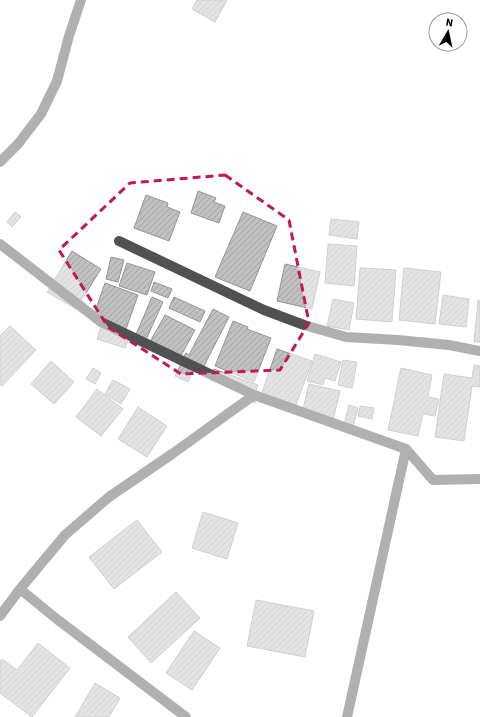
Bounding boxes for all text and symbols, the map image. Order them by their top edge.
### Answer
north arrow [428,12,468,52]
text: N [445,15,454,31]

